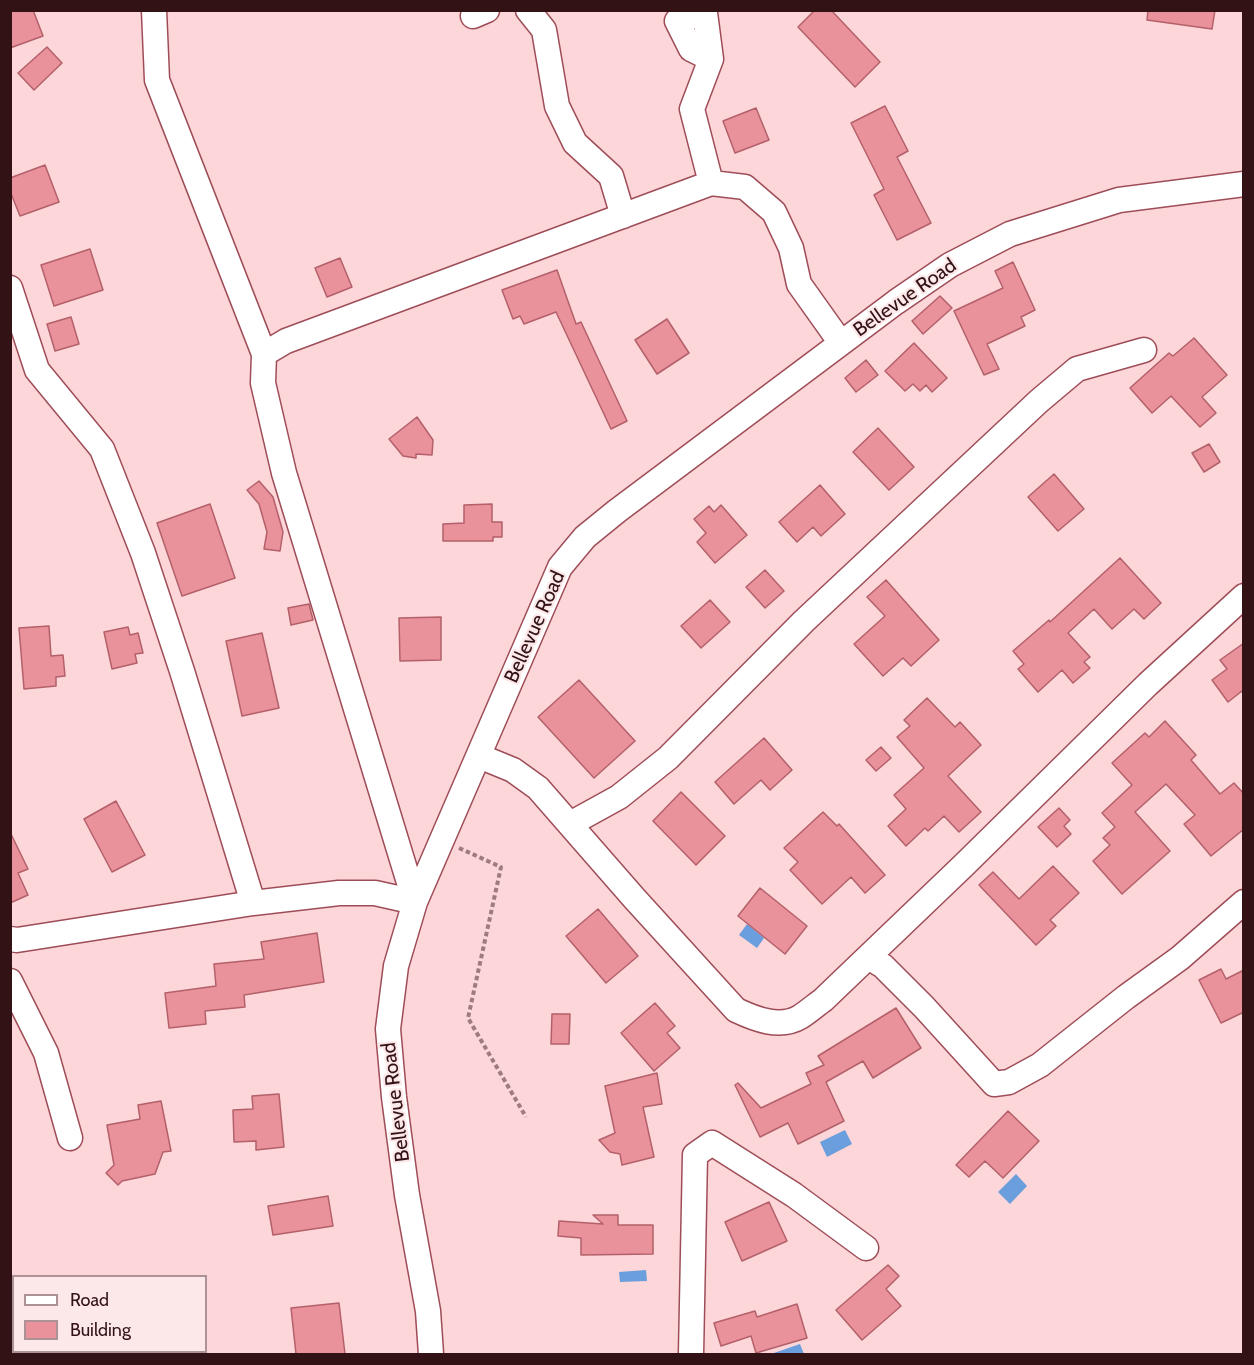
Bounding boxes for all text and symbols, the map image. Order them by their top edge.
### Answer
street label: Bellevue Road [849,254,961,342]
street label: Bellevue Road [500,567,570,687]
street label: Bellevue Road [377,1041,415,1163]
legend [12,1275,207,1353]
text: Road [70,1289,109,1311]
text: Building [70,1319,131,1341]

